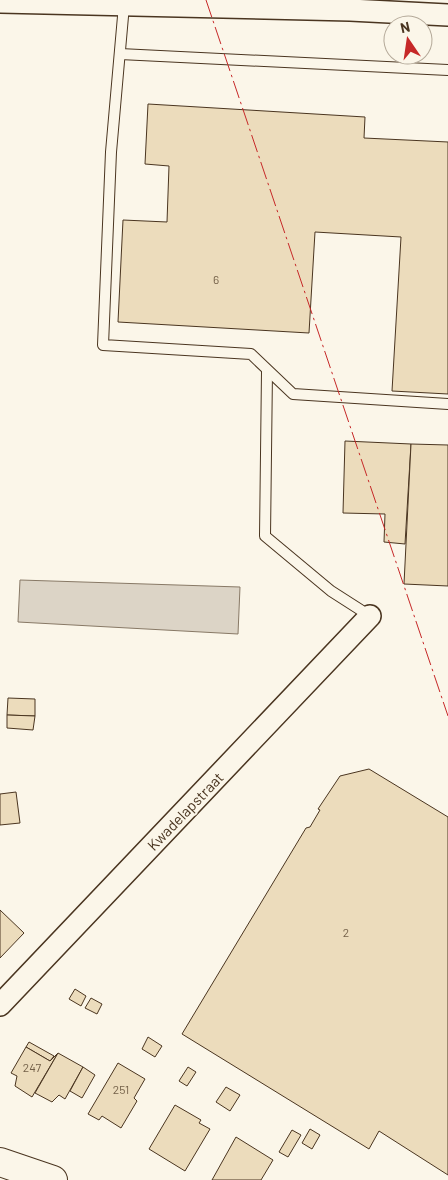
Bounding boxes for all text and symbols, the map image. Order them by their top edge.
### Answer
north arrow [383,15,433,65]
text: N [399,18,411,36]
house number: 6 [213,272,219,286]
street label: Kwadelapstraat [143,768,227,854]
house number: 2 [343,925,349,939]
house number: 247 [23,1060,41,1074]
house number: 251 [113,1082,129,1096]

